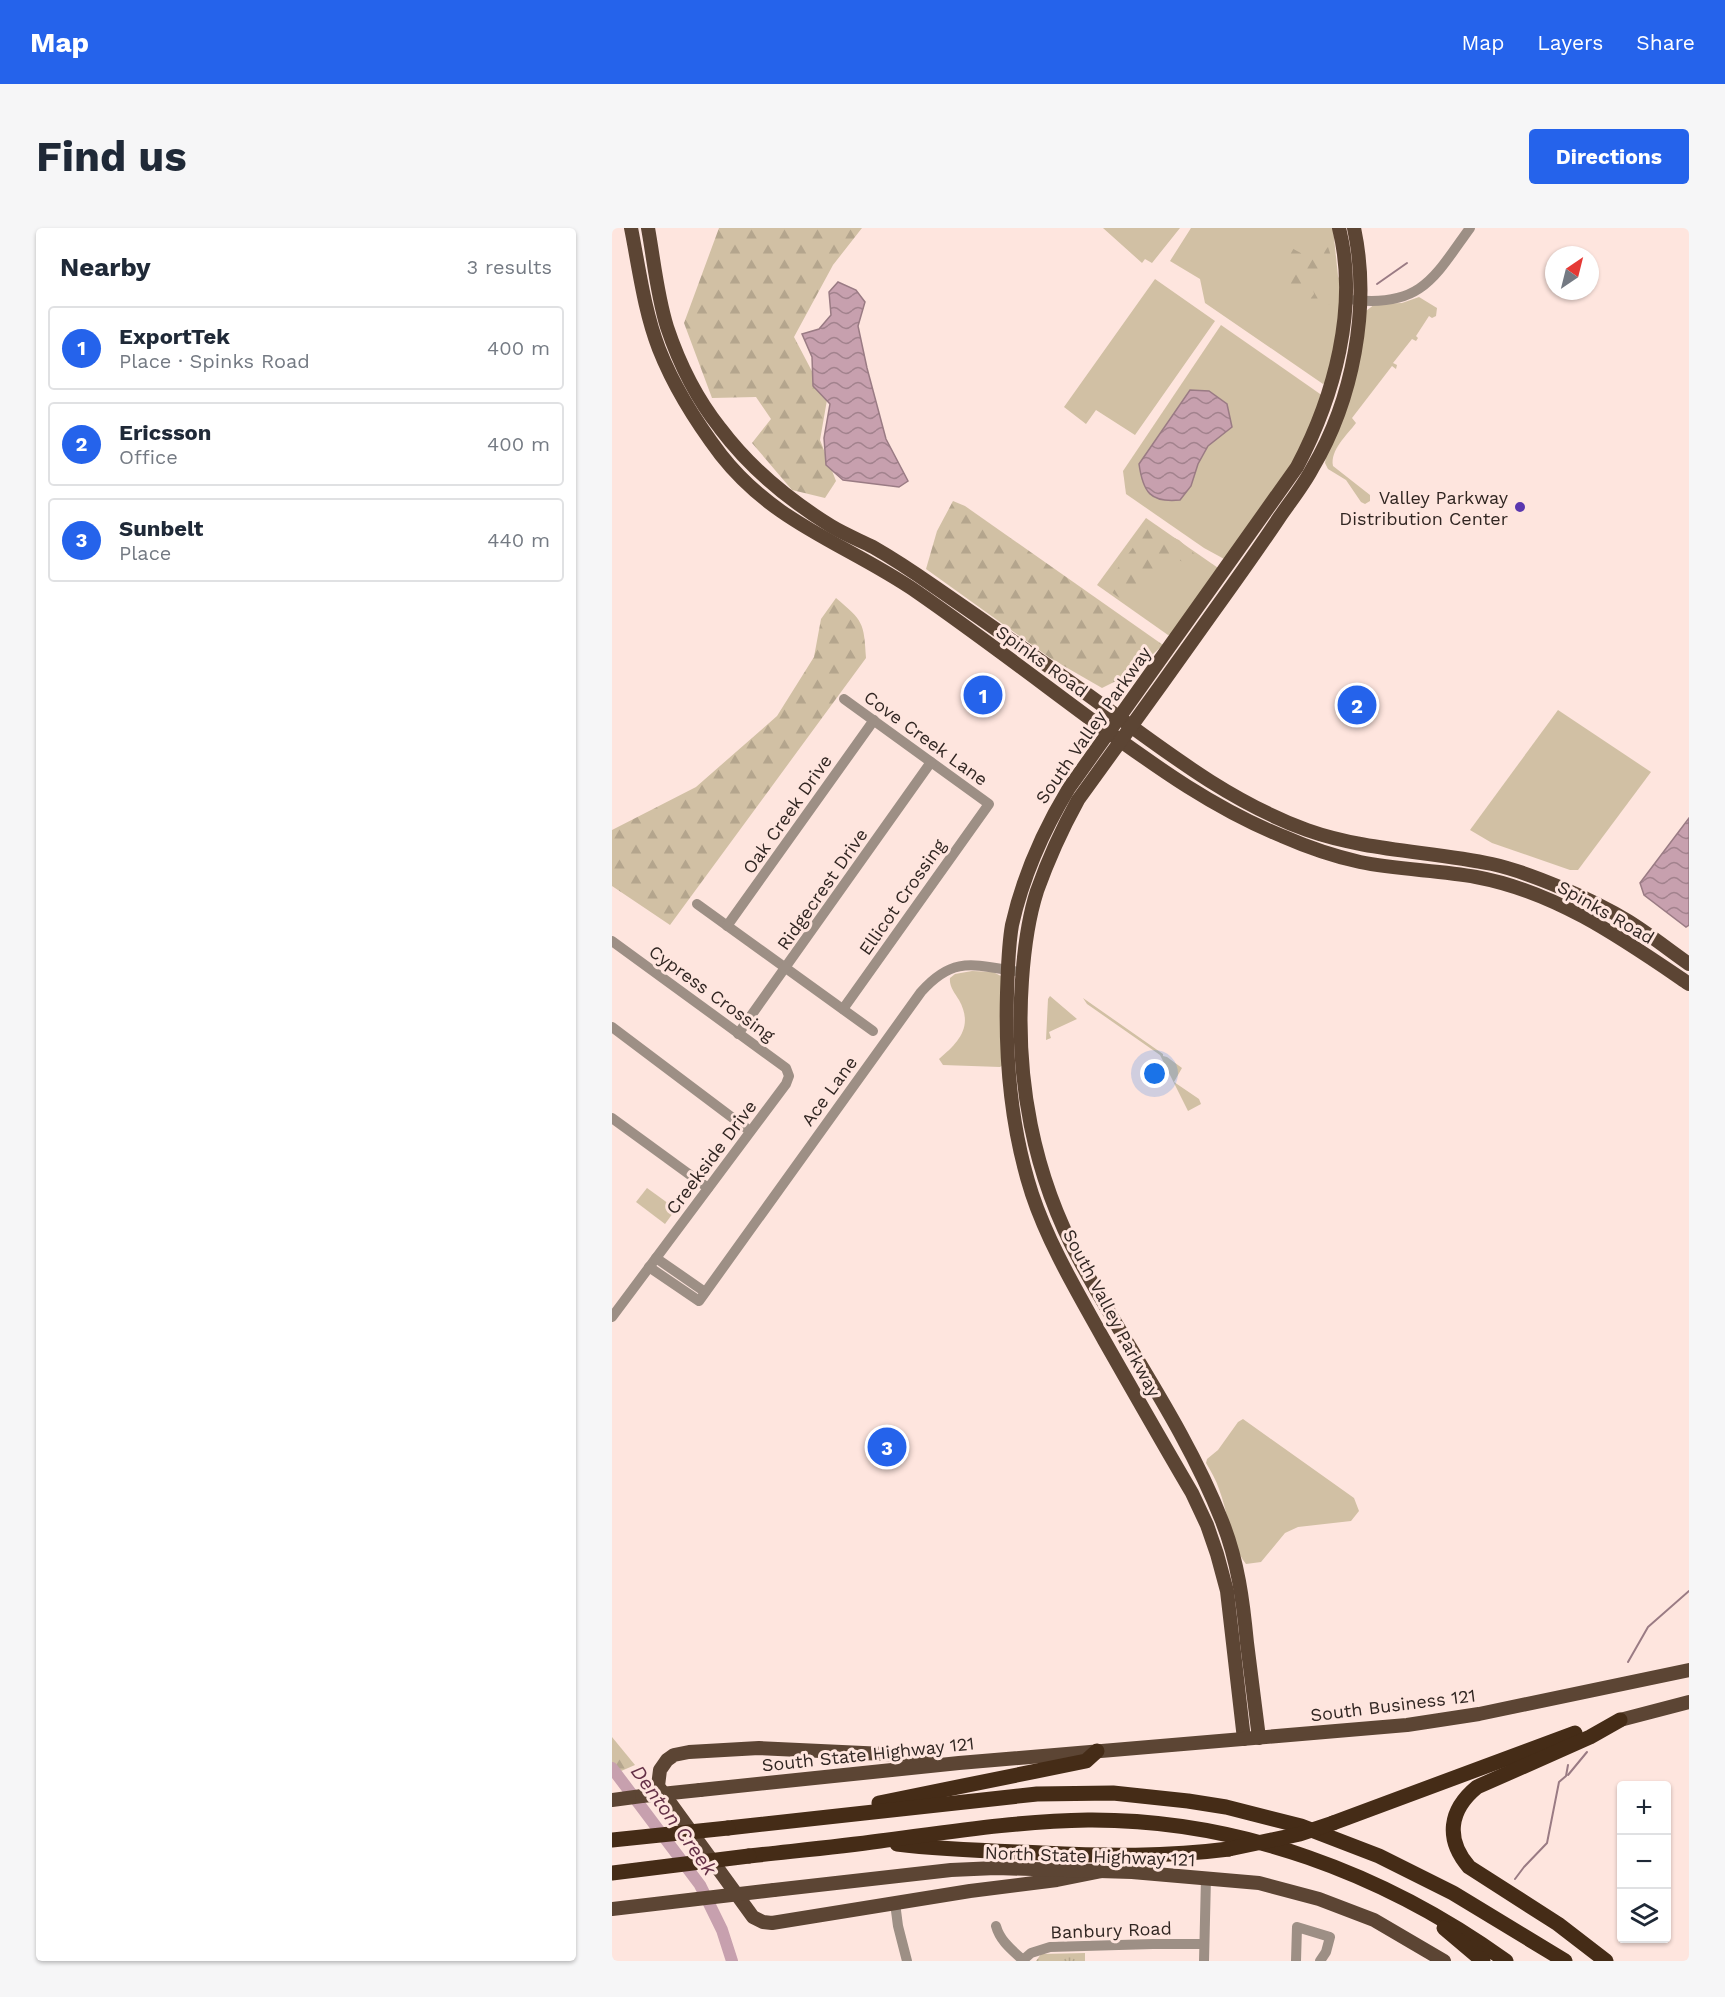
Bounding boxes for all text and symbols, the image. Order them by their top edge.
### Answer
text: Map [30,26,89,59]
text: Map [1461,30,1504,55]
text: Layers [1537,30,1603,55]
text: Share [1636,30,1695,55]
button: Directions [1529,129,1689,184]
text: Find us [36,132,187,181]
north arrow [1545,246,1599,300]
text: Nearby [60,252,151,282]
text: 3 results [467,255,552,279]
text: ExportTek [119,324,230,349]
text: 1 [77,336,86,360]
text: 400 m [487,336,550,360]
text: Place · Spinks Road [119,349,310,373]
text: Ericsson [119,420,211,445]
text: 2 [76,432,87,456]
text: 400 m [487,432,550,456]
text: Office [119,445,178,469]
place label: Valley Parkway Distribution Center [1339,487,1509,529]
marker: Valley Parkway Distribution Center [1513,500,1527,514]
text: Sunbelt [119,516,203,541]
text: 3 [76,528,87,552]
text: 440 m [487,528,550,552]
text: Place [119,541,171,565]
street label: Spinks Road [992,621,1092,701]
street label: South Valley Parkway [1031,642,1156,808]
pin: 1 [964,672,1003,718]
pin: 2 [1338,682,1376,728]
street label: Cove Creek Lane [860,686,992,790]
street label: Oak Creek Drive [738,750,836,878]
street label: Ridgecrest Drive [772,824,872,954]
street label: Ellicot Crossing [854,835,950,959]
street label: Spinks Road [1554,876,1658,948]
street label: Cypress Crossing [645,940,779,1046]
street label: Ace Lane [797,1052,861,1130]
your location [1140,1059,1169,1088]
street label: Creekside Drive [661,1096,761,1218]
street label: South Valley Parkway [1059,1226,1165,1401]
pin: 3 [868,1424,906,1470]
street label: South Business 121 [1309,1684,1477,1726]
street label: South State Highway 121 [761,1732,975,1776]
water label: Denton Creek [626,1760,723,1881]
map controls [1617,1781,1671,1943]
button: + [1617,1781,1671,1835]
button: − [1617,1835,1671,1889]
street label: North State Highway 121 [984,1842,1196,1870]
button: layers [1617,1889,1671,1943]
street label: Banbury Road [1050,1917,1172,1943]

